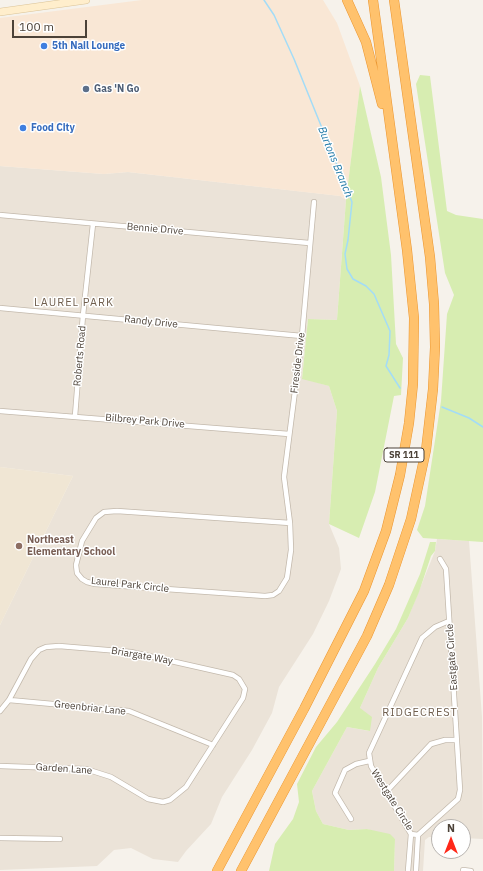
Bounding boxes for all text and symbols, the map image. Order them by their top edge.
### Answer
scale bar [14,12,89,38]
text: 100 m [19,19,54,34]
place label: 5th Nail Lounge [52,40,125,52]
marker: 5th Nail Lounge [39,41,49,51]
place label: Gas 'N Go [94,83,139,95]
marker: Gas 'N Go [81,84,91,94]
place label: Food City [31,122,75,134]
marker: Food City [18,123,28,133]
water label: Burtons Branch [315,124,355,200]
street label: Bennie Drive [126,221,184,237]
district label: LAUREL PARK [34,296,114,310]
street label: Randy Drive [124,313,178,331]
street label: Roberts Road [71,325,89,387]
street label: Fireside Drive [288,332,308,394]
street label: Bilbrey Park Drive [105,412,185,430]
road number: SR 111 [384,448,424,462]
place label: Northeast Elementary School [27,534,115,558]
marker: Northeast Elementary School [14,541,24,551]
street label: Laurel Park Circle [90,575,170,595]
street label: Eastgate Circle [444,623,460,691]
street label: Briargate Way [110,645,174,667]
street label: Greenbriar Lane [54,698,126,718]
district label: RIDGECREST [382,706,458,720]
street label: Garden Lane [35,761,93,777]
street label: Westgate Circle [368,767,416,833]
north arrow [431,819,471,859]
text: N [447,821,455,835]

